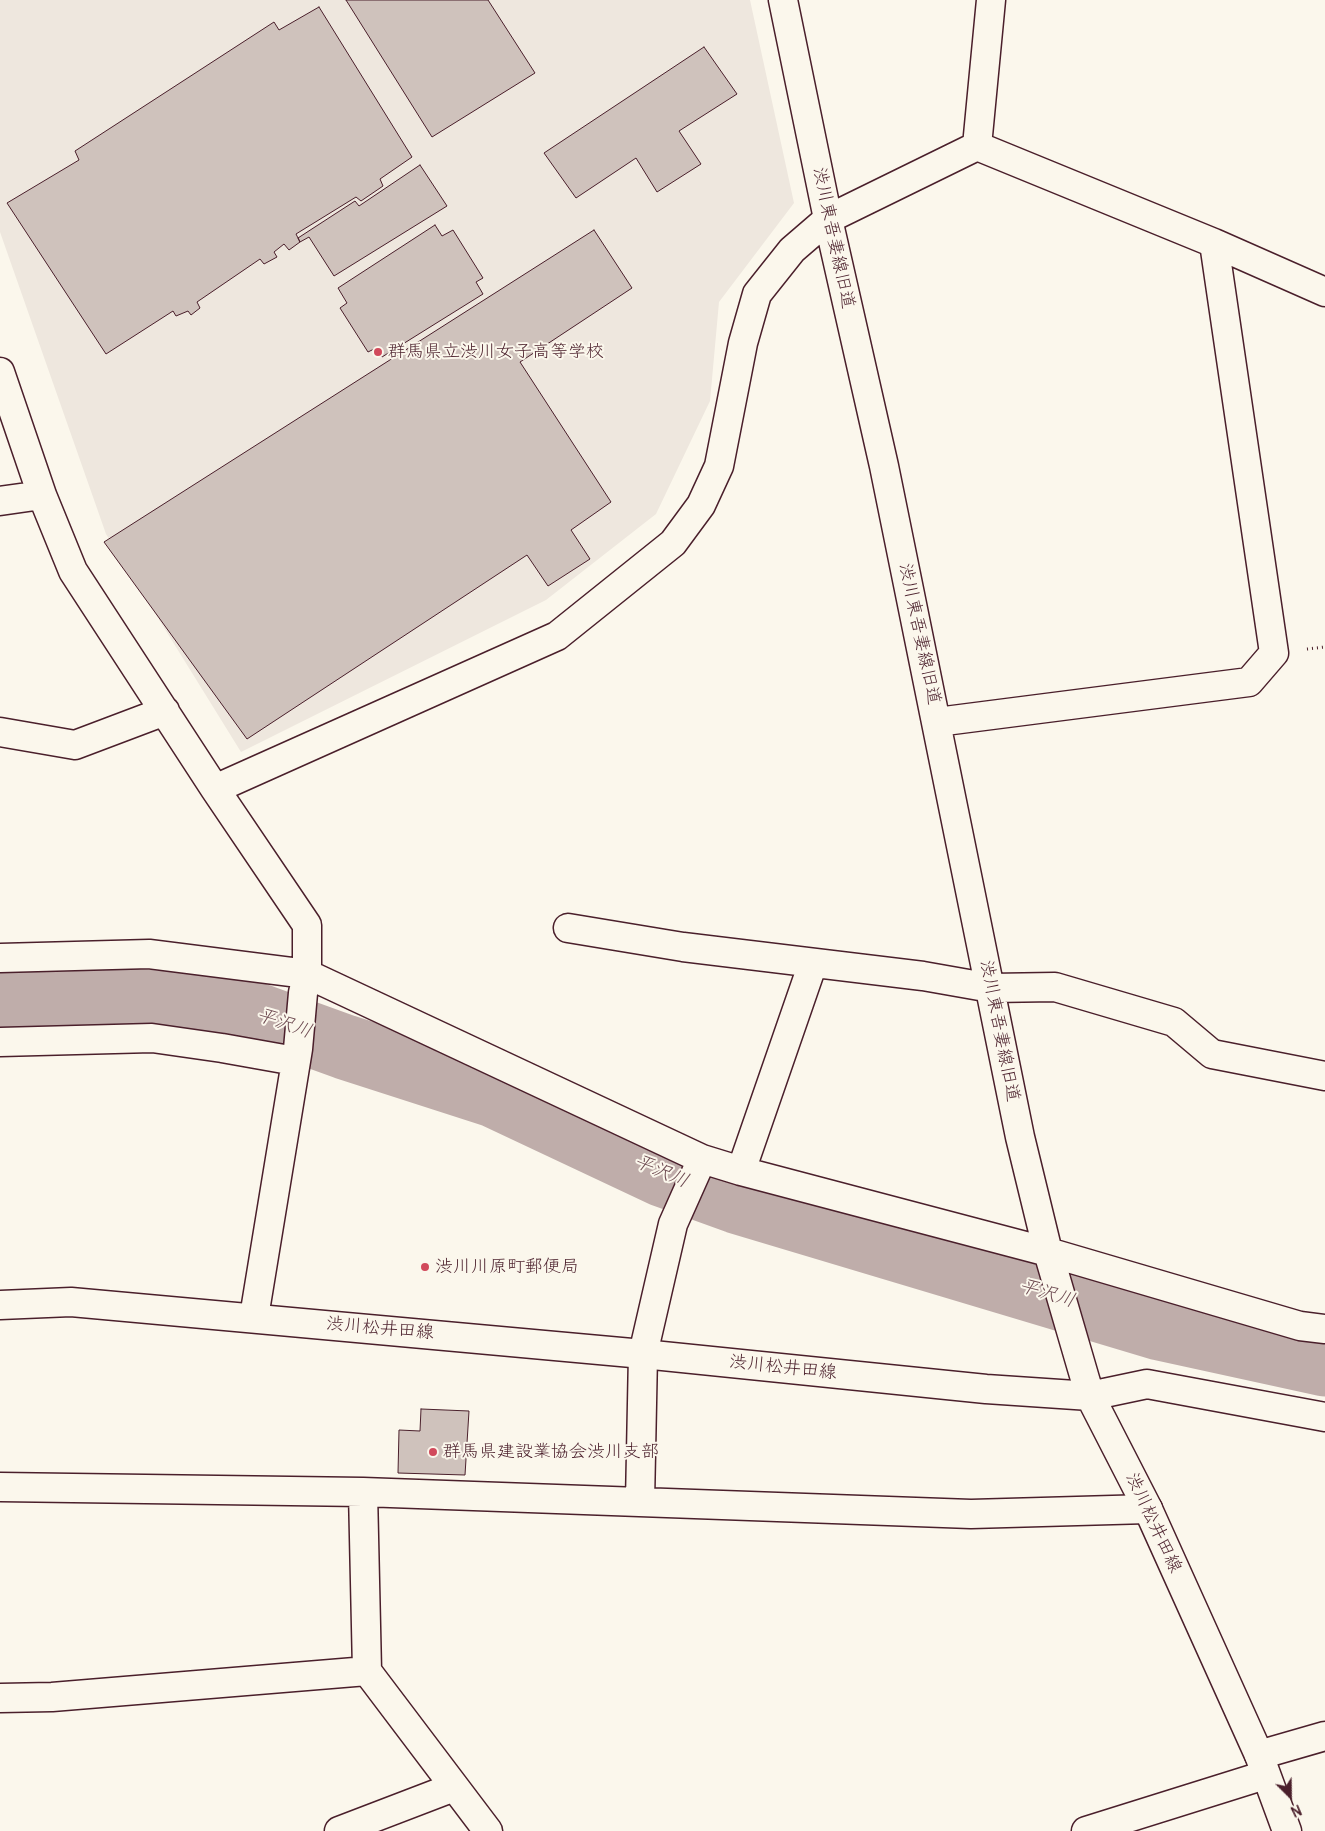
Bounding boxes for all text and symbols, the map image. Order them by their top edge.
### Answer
street label: 渋川東吾妻線旧道 [807,165,859,311]
place label: 群馬県立渋川女子高等学校 [388,341,604,363]
marker: 群馬県立渋川女子高等学校 [372,346,384,358]
street label: 渋川東吾妻線旧道 [893,561,945,707]
street label: 渋川東吾妻線旧道 [975,958,1023,1104]
water label: 平沢川 [253,1004,315,1044]
water label: 平沢川 [630,1150,692,1194]
place label: 渋川川原町郵便局 [435,1256,579,1278]
marker: 渋川川原町郵便局 [419,1261,431,1273]
water label: 平沢川 [1016,1275,1078,1313]
street label: 渋川松井田線 [325,1314,435,1344]
street label: 渋川松井田線 [728,1352,838,1384]
place label: 群馬県建設業協会渋川支部 [443,1441,659,1463]
marker: 群馬県建設業協会渋川支部 [427,1446,439,1458]
street label: 渋川松井田線 [1120,1469,1186,1577]
north arrow [1265,1771,1315,1821]
text: N [1288,1801,1304,1820]

